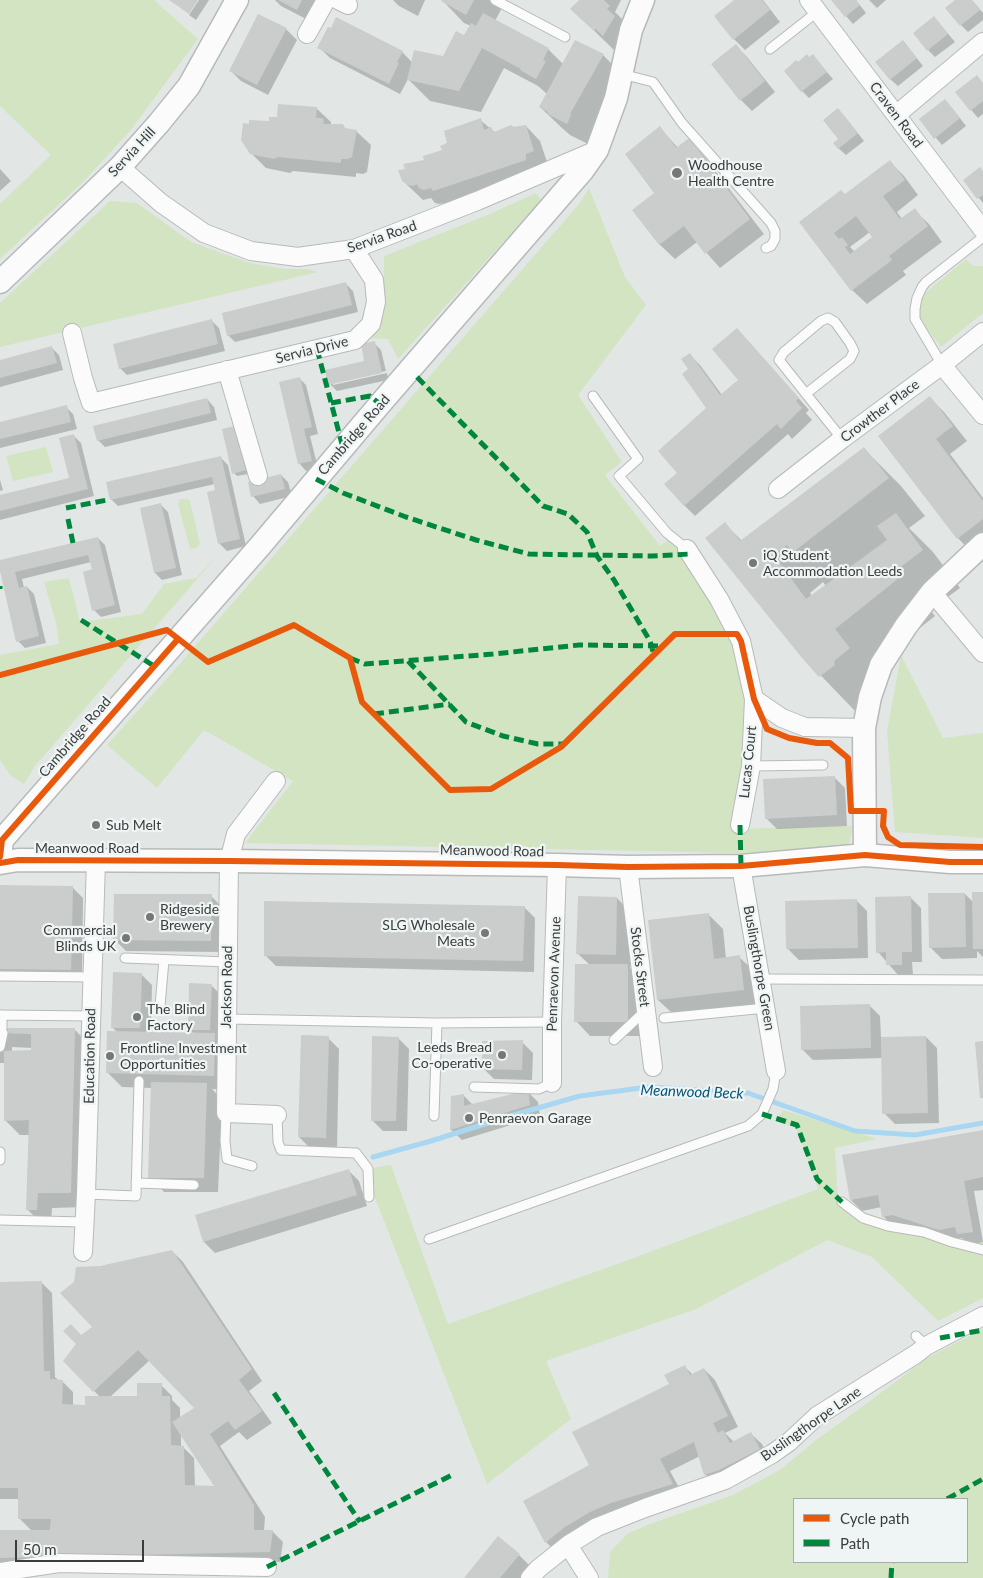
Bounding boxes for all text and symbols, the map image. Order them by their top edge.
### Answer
street label: Craven Road [866,79,926,151]
street label: Servia Hill [105,124,159,180]
place label: Woodhouse Health Centre [688,157,774,190]
marker: Woodhouse Health Centre [670,166,684,180]
street label: Servia Road [345,217,419,257]
street label: Servia Drive [274,333,350,367]
street label: Crowther Place [837,376,923,446]
street label: Cambridge Road [314,391,394,479]
place label: iQ Student Accommodation Leeds [763,547,902,580]
marker: iQ Student Accommodation Leeds [747,557,759,569]
street label: Cambridge Road [35,693,115,781]
street label: Lucas Court [736,725,760,799]
place label: Sub Melt [106,817,161,833]
marker: Sub Melt [90,819,102,831]
street label: Meanwood Road [35,840,139,856]
street label: Meanwood Road [440,842,544,860]
place label: Ridgeside Brewery [160,901,219,934]
street label: Buslingthorpe Green [740,904,778,1032]
marker: Ridgeside Brewery [144,911,156,923]
street label: Penraevon Avenue [544,916,564,1032]
place label: SLG Wholesale Meats [382,917,475,950]
place label: Commercial Blinds UK [43,922,116,954]
street label: Stocks Street [627,926,653,1008]
marker: SLG Wholesale Meats [479,927,491,939]
marker: Commercial Blinds UK [120,932,132,944]
street label: Jackson Road [218,945,236,1029]
place label: The Blind Factory [147,1001,205,1034]
street label: Education Road [81,1008,99,1104]
marker: The Blind Factory [131,1011,143,1023]
place label: Leeds Bread Co-operative [412,1039,492,1072]
place label: Frontline Investment Opportunities [120,1040,247,1072]
marker: Leeds Bread Co-operative [496,1049,508,1061]
marker: Frontline Investment Opportunities [104,1050,116,1062]
water label: Meanwood Beck [640,1081,744,1103]
place label: Penraevon Garage [479,1110,591,1126]
marker: Penraevon Garage [463,1112,475,1124]
street label: Buslingthorpe Lane [758,1383,864,1465]
legend [793,1498,968,1563]
text: Cycle path [840,1509,909,1527]
scale bar [18,1530,146,1562]
text: Path [840,1534,870,1552]
text: 50 m [23,1540,57,1558]

